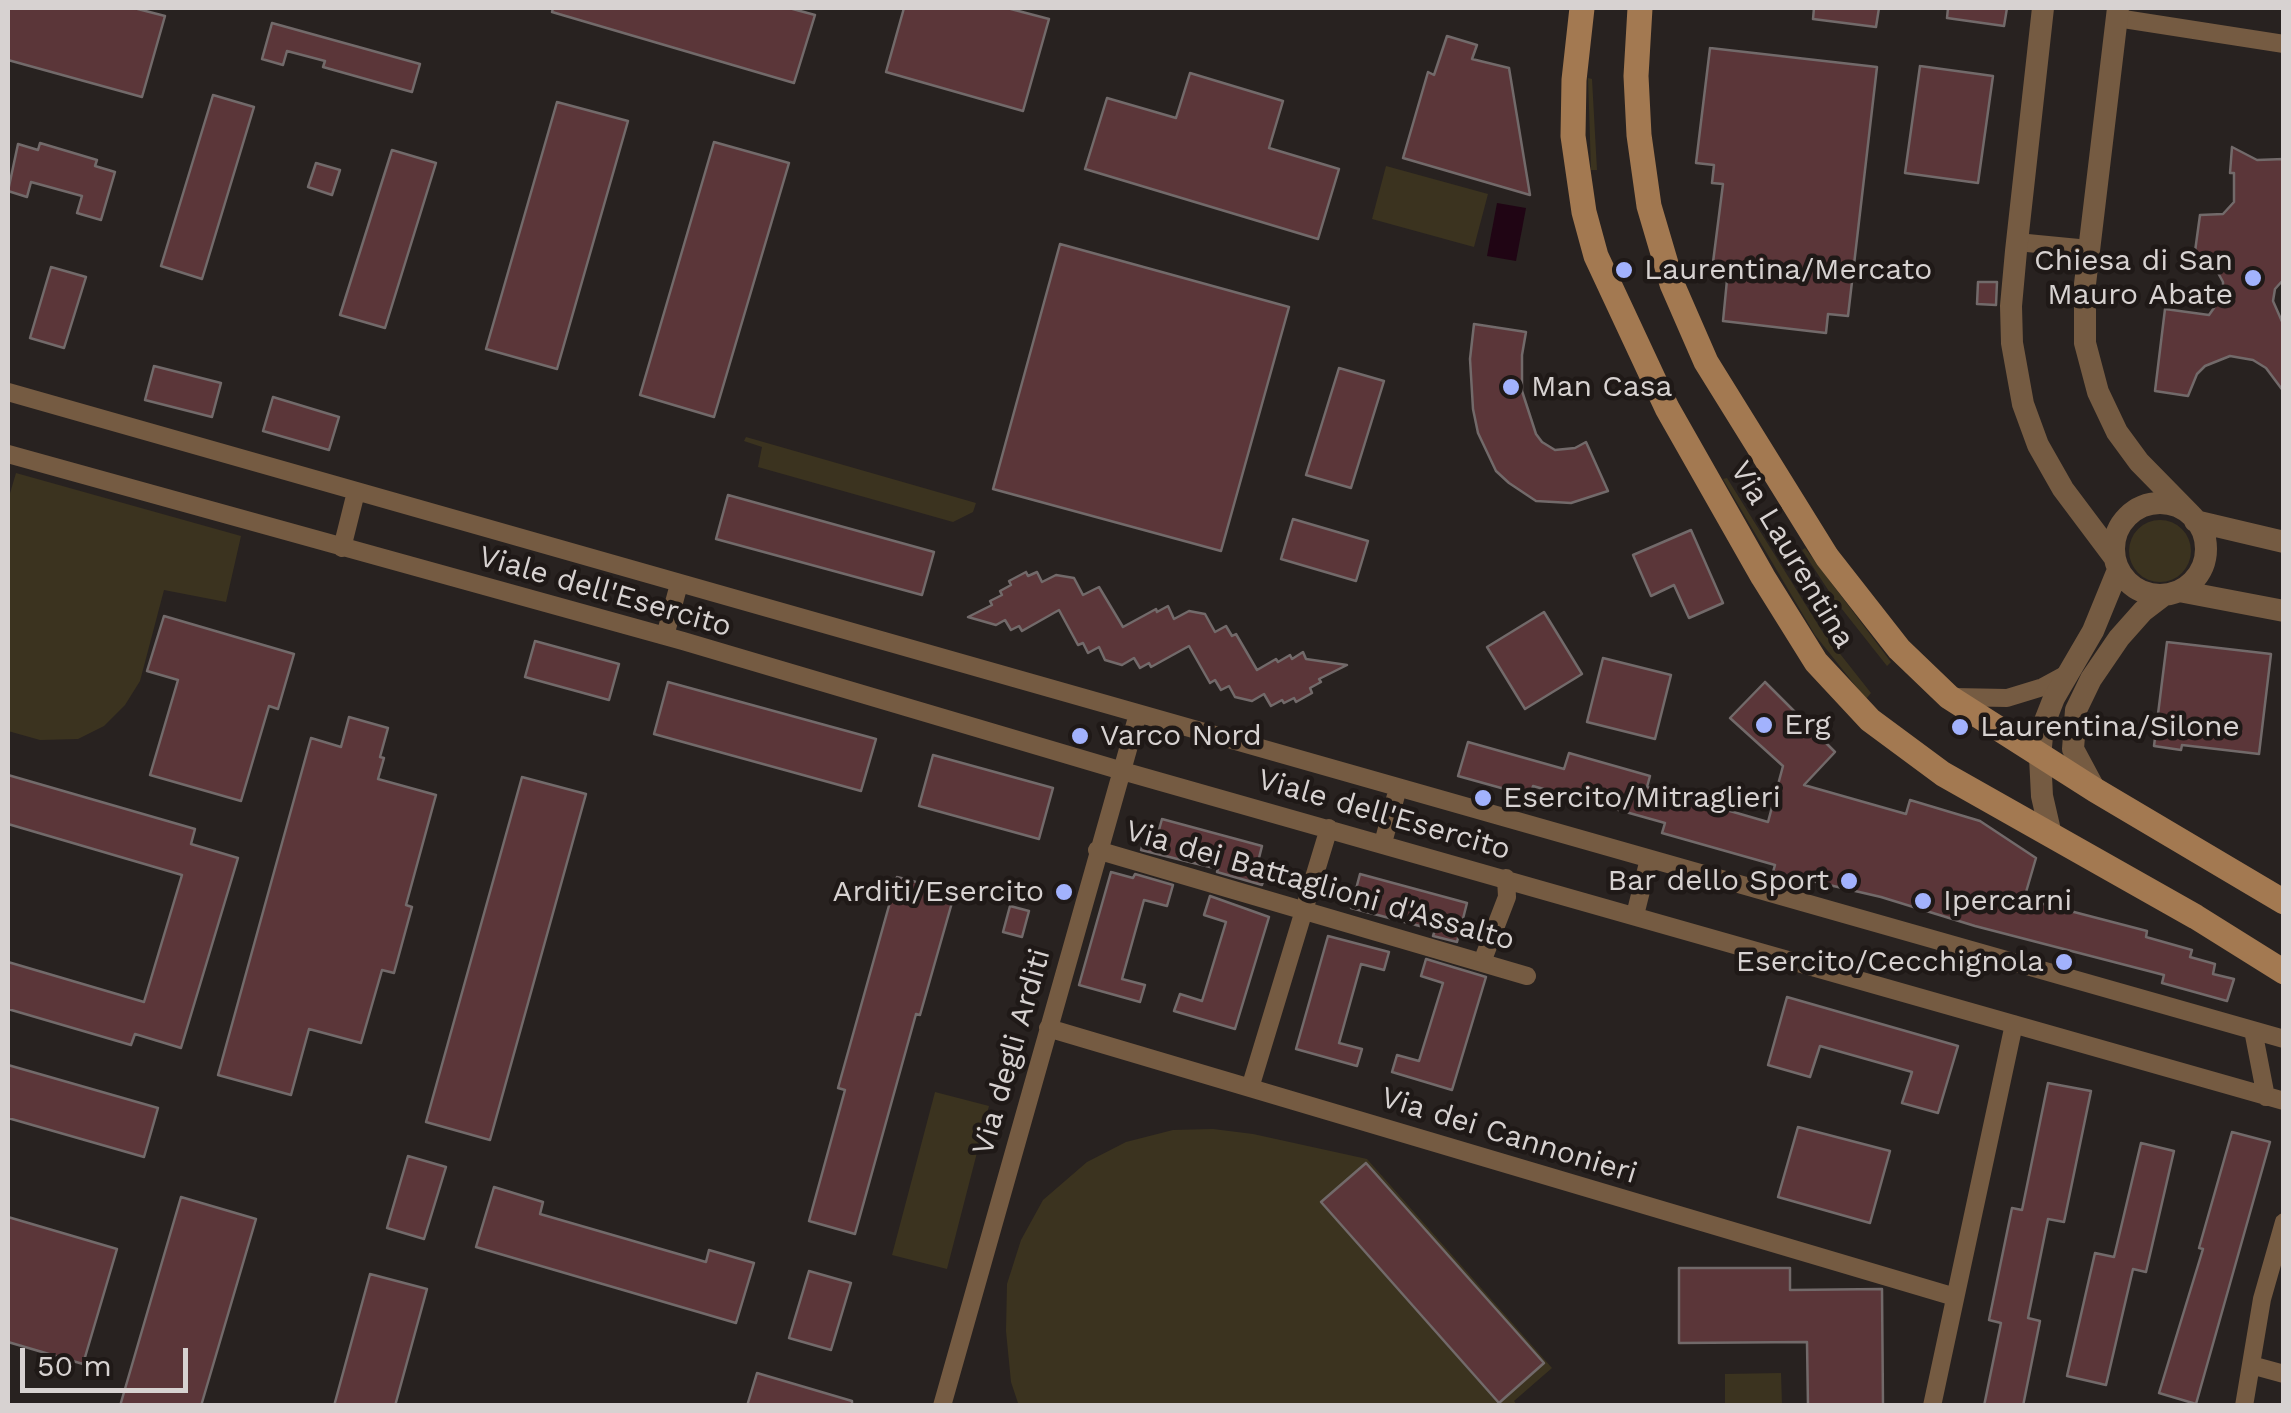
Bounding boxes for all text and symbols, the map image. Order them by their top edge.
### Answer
place label: Chiesa di San Mauro Abate [2034,243,2233,314]
place label: Laurentina/Mercato [1644,252,1932,288]
marker: Laurentina/Mercato [1613,259,1635,281]
marker: Chiesa di San Mauro Abate [2242,267,2264,289]
place label: Man Casa [1531,369,1673,405]
marker: Man Casa [1500,376,1522,398]
street label: Via Laurentina [1722,455,1862,655]
street label: Viale dell'Esercito [474,539,736,645]
place label: Erg [1784,707,1831,743]
place label: Laurentina/Silone [1980,709,2240,745]
marker: Erg [1753,714,1775,736]
marker: Laurentina/Silone [1949,716,1971,738]
place label: Varco Nord [1100,718,1262,754]
marker: Varco Nord [1069,725,1091,747]
street label: Viale dell'Esercito [1253,762,1515,868]
place label: Esercito/Mitraglieri [1503,780,1781,816]
marker: Esercito/Mitraglieri [1472,787,1494,809]
street label: Via dei Battaglioni d'Assalto [1121,813,1519,959]
place label: Bar dello Sport [1607,863,1829,899]
marker: Bar dello Sport [1838,870,1860,892]
place label: Arditi/Esercito [833,874,1044,910]
marker: Arditi/Esercito [1053,881,1075,903]
place label: Ipercarni [1943,883,2072,919]
marker: Ipercarni [1912,890,1934,912]
place label: Esercito/Cecchignola [1736,944,2044,980]
street label: Via degli Arditi [965,945,1059,1159]
marker: Esercito/Cecchignola [2053,951,2075,973]
street label: Via dei Cannonieri [1377,1080,1641,1192]
scale bar [25,1328,192,1390]
text: 50 m [37,1348,112,1383]

